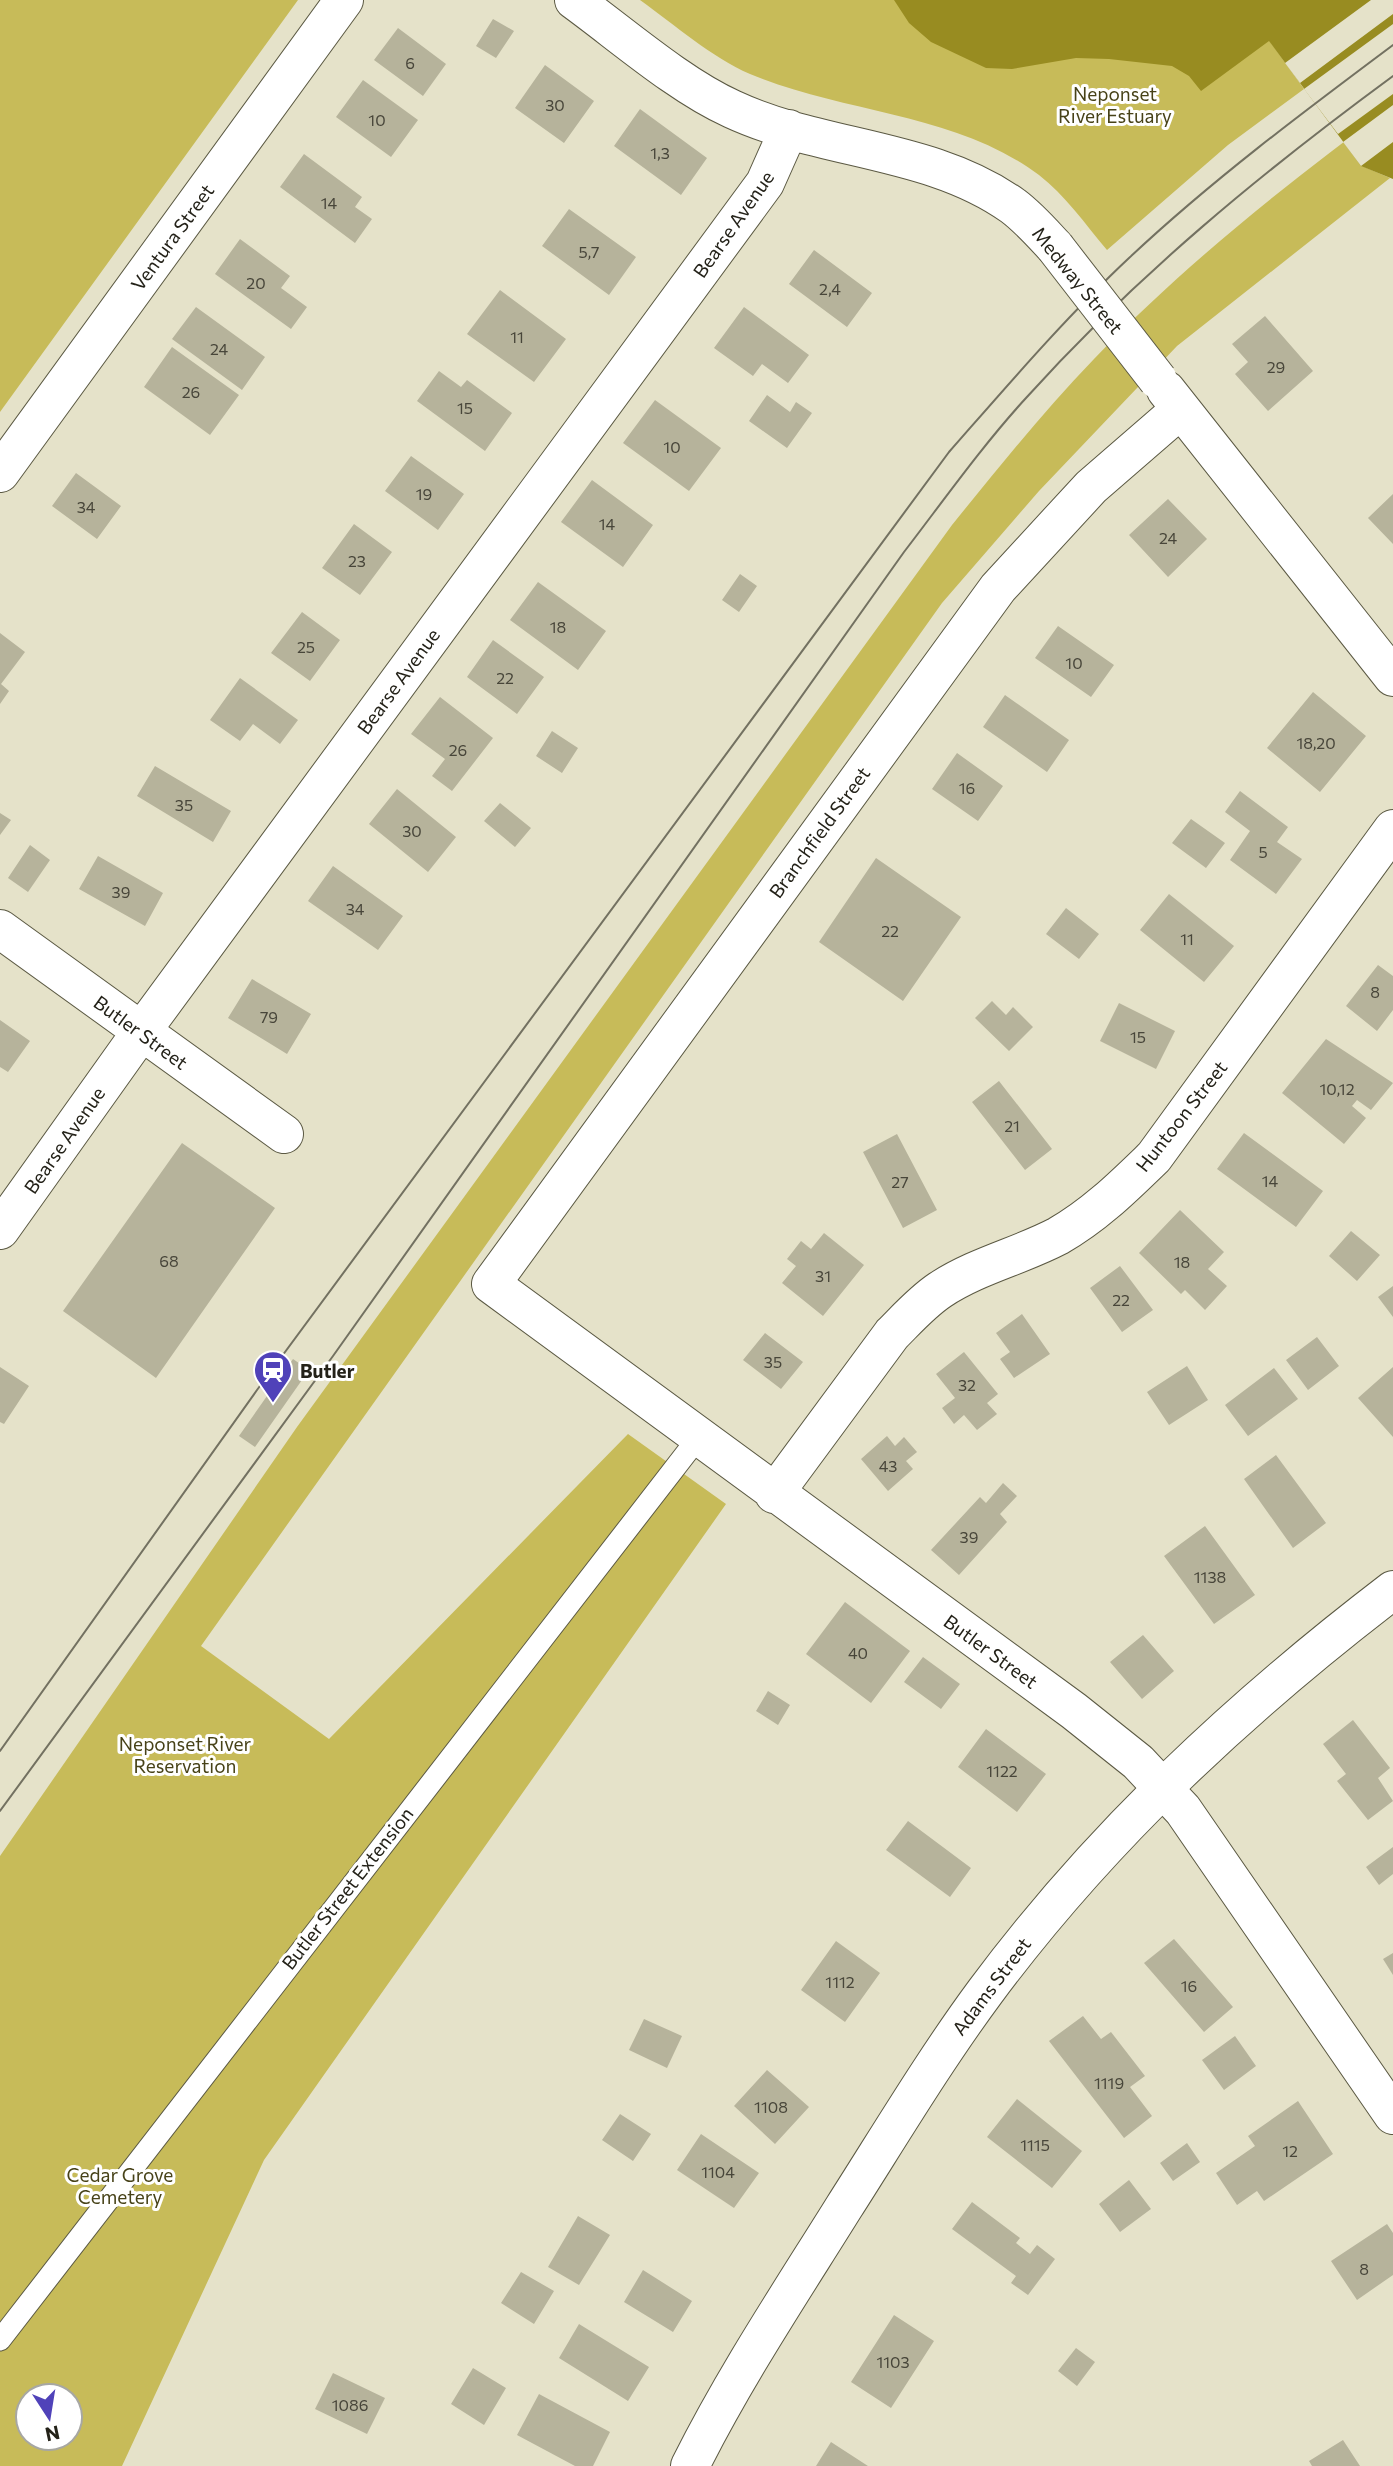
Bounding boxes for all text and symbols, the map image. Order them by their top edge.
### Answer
house number: 6 [405,53,415,72]
park label: Neponset River Estuary [1058,82,1172,127]
house number: 30 [545,95,565,114]
house number: 10 [368,110,386,129]
house number: 1,3 [650,143,670,162]
street label: Bearse Avenue [688,166,778,282]
street label: Ventura Street [126,179,218,295]
house number: 14 [321,193,338,212]
street label: Medway Street [1028,222,1128,338]
house number: 5,7 [579,242,599,261]
house number: 20 [246,273,266,292]
house number: 2,4 [819,279,841,298]
house number: 11 [510,327,524,346]
house number: 24 [210,339,228,358]
house number: 29 [1267,357,1285,376]
house number: 26 [182,382,200,401]
house number: 15 [457,398,473,417]
house number: 10 [663,437,681,456]
house number: 19 [416,484,432,503]
house number: 34 [77,497,96,516]
house number: 14 [599,514,616,533]
house number: 24 [1159,528,1177,547]
house number: 23 [348,551,366,570]
house number: 18 [550,617,566,636]
street label: Bearse Avenue [352,624,444,738]
house number: 25 [297,637,315,656]
house number: 10 [1065,653,1083,672]
house number: 22 [496,668,514,687]
house number: 18,20 [1296,733,1336,752]
house number: 26 [449,740,467,759]
street label: Branchfield Street [764,762,874,902]
house number: 16 [959,778,975,797]
house number: 35 [175,795,193,814]
house number: 30 [402,821,422,840]
house number: 5 [1258,842,1268,861]
house number: 39 [112,882,130,901]
house number: 34 [346,899,365,918]
house number: 22 [881,921,899,940]
house number: 11 [1180,929,1194,948]
house number: 8 [1370,982,1380,1001]
street label: Butler Street [90,990,193,1074]
house number: 79 [260,1007,278,1026]
house number: 15 [1130,1027,1146,1046]
street label: Huntoon Street [1131,1056,1232,1176]
house number: 10,12 [1319,1079,1355,1098]
street label: Bearse Avenue [19,1082,109,1198]
house number: 21 [1004,1116,1020,1135]
house number: 14 [1262,1171,1279,1190]
house number: 27 [891,1172,909,1191]
house number: 68 [159,1251,179,1270]
house number: 18 [1174,1252,1190,1271]
house number: 31 [815,1266,831,1285]
house number: 22 [1112,1290,1130,1309]
station icon: Butler [252,1349,294,1404]
house number: 35 [764,1352,782,1371]
place label: Butler [300,1359,355,1382]
house number: 32 [958,1375,976,1394]
house number: 43 [879,1456,897,1475]
house number: 39 [960,1527,978,1546]
house number: 1138 [1194,1567,1226,1586]
street label: Butler Street [940,1609,1043,1693]
house number: 40 [848,1643,868,1662]
park label: Neponset River Reservation [119,1732,252,1777]
house number: 1122 [986,1761,1018,1780]
street label: Butler Street Extension [276,1802,418,1974]
street label: Adams Street [947,1933,1035,2039]
house number: 1112 [825,1972,855,1991]
house number: 16 [1181,1976,1197,1995]
house number: 1119 [1094,2073,1124,2092]
house number: 1108 [754,2097,788,2116]
house number: 1115 [1020,2135,1050,2154]
house number: 12 [1282,2141,1298,2160]
house number: 1104 [701,2162,735,2181]
park label: Cedar Grove Cemetery [67,2163,173,2208]
house number: 8 [1359,2259,1369,2278]
house number: 1103 [876,2352,910,2371]
north arrow [14,2382,84,2452]
house number: 1086 [332,2395,368,2414]
text: N [43,2421,62,2447]

